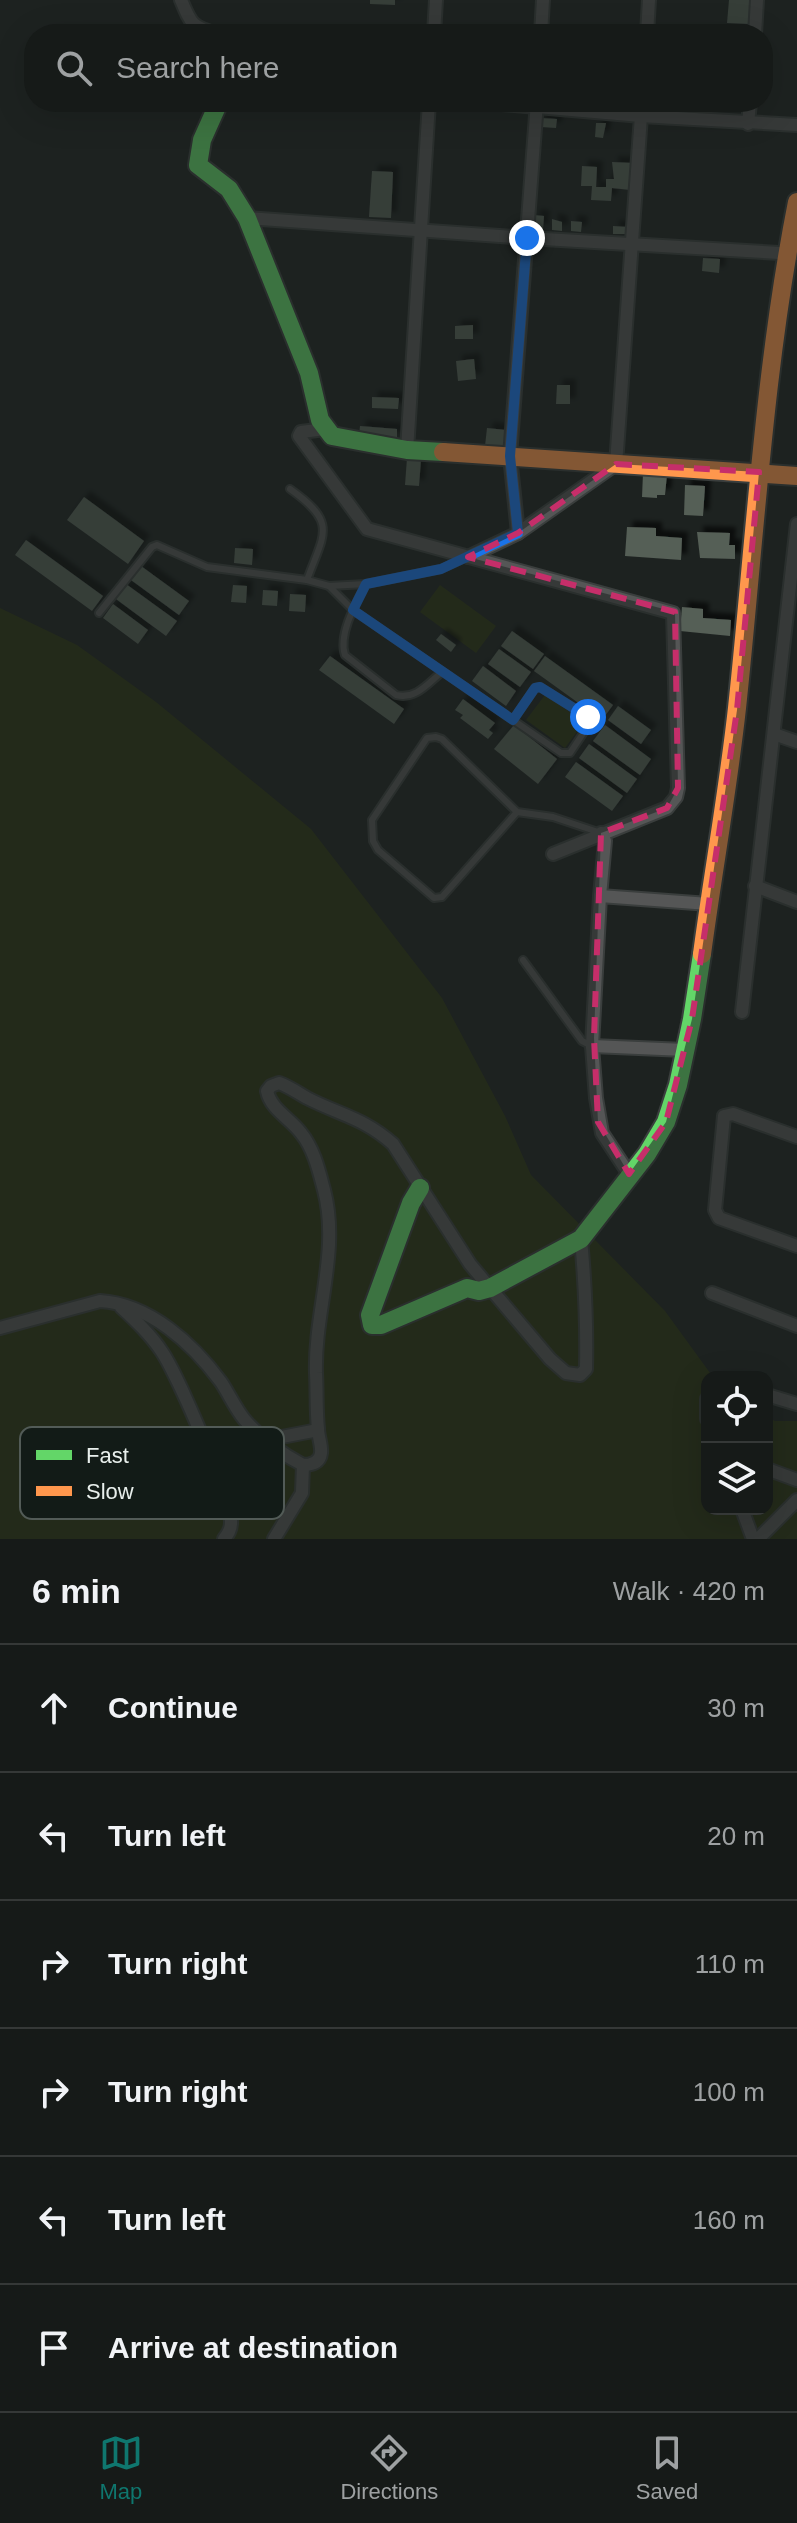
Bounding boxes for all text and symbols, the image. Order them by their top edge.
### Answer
search box [24,24,773,112]
icon: search [52,46,96,90]
text: Search here [116,51,279,84]
route end [509,220,545,256]
route start [570,699,606,735]
map controls [701,1371,773,1515]
button: locate [701,1371,773,1443]
legend [20,1427,284,1519]
text: Fast [86,1443,129,1468]
button: layers [701,1443,773,1515]
text: Slow [86,1479,134,1504]
text: 6 min [32,1572,121,1610]
text: Walk · 420 m [613,1576,765,1606]
icon: ahead [32,1686,76,1730]
text: Continue [108,1691,238,1724]
text: 30 m [707,1693,765,1723]
icon: left [32,1814,76,1858]
text: Turn left [108,1819,226,1852]
text: 20 m [707,1821,765,1851]
icon: right [32,1942,76,1986]
text: Turn right [108,1947,247,1980]
text: 110 m [695,1949,765,1979]
icon: right [32,2070,76,2114]
text: Turn right [108,2075,247,2108]
text: 100 m [693,2077,765,2107]
icon: left [32,2198,76,2242]
text: Turn left [108,2203,226,2236]
text: 160 m [693,2205,765,2235]
icon: arrive [32,2326,76,2370]
text: Arrive at destination [108,2331,398,2364]
tab: Map [99,2431,143,2505]
tab: Directions [340,2431,438,2505]
tab: Saved [636,2431,698,2505]

